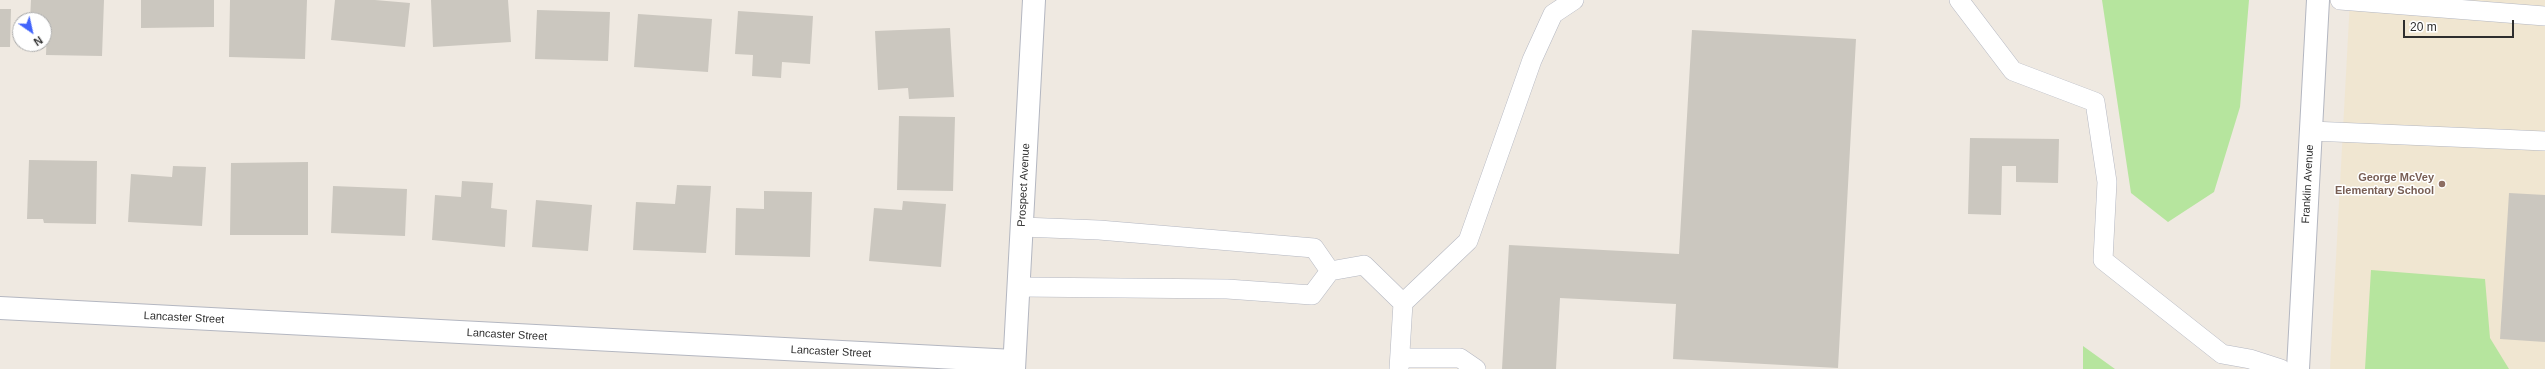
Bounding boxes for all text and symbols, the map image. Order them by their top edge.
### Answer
north arrow [12,12,52,52]
scale bar [2405,12,2516,38]
text: 20 m [2410,20,2437,34]
text: N [32,34,45,48]
street label: Prospect Avenue [1015,143,1033,227]
street label: Franklin Avenue [2299,144,2317,224]
place label: George McVey Elementary School [2335,171,2434,197]
marker: George McVey Elementary School [2437,179,2447,189]
street label: Lancaster Street [143,309,225,327]
street label: Lancaster Street [466,326,548,344]
street label: Lancaster Street [790,343,872,361]

